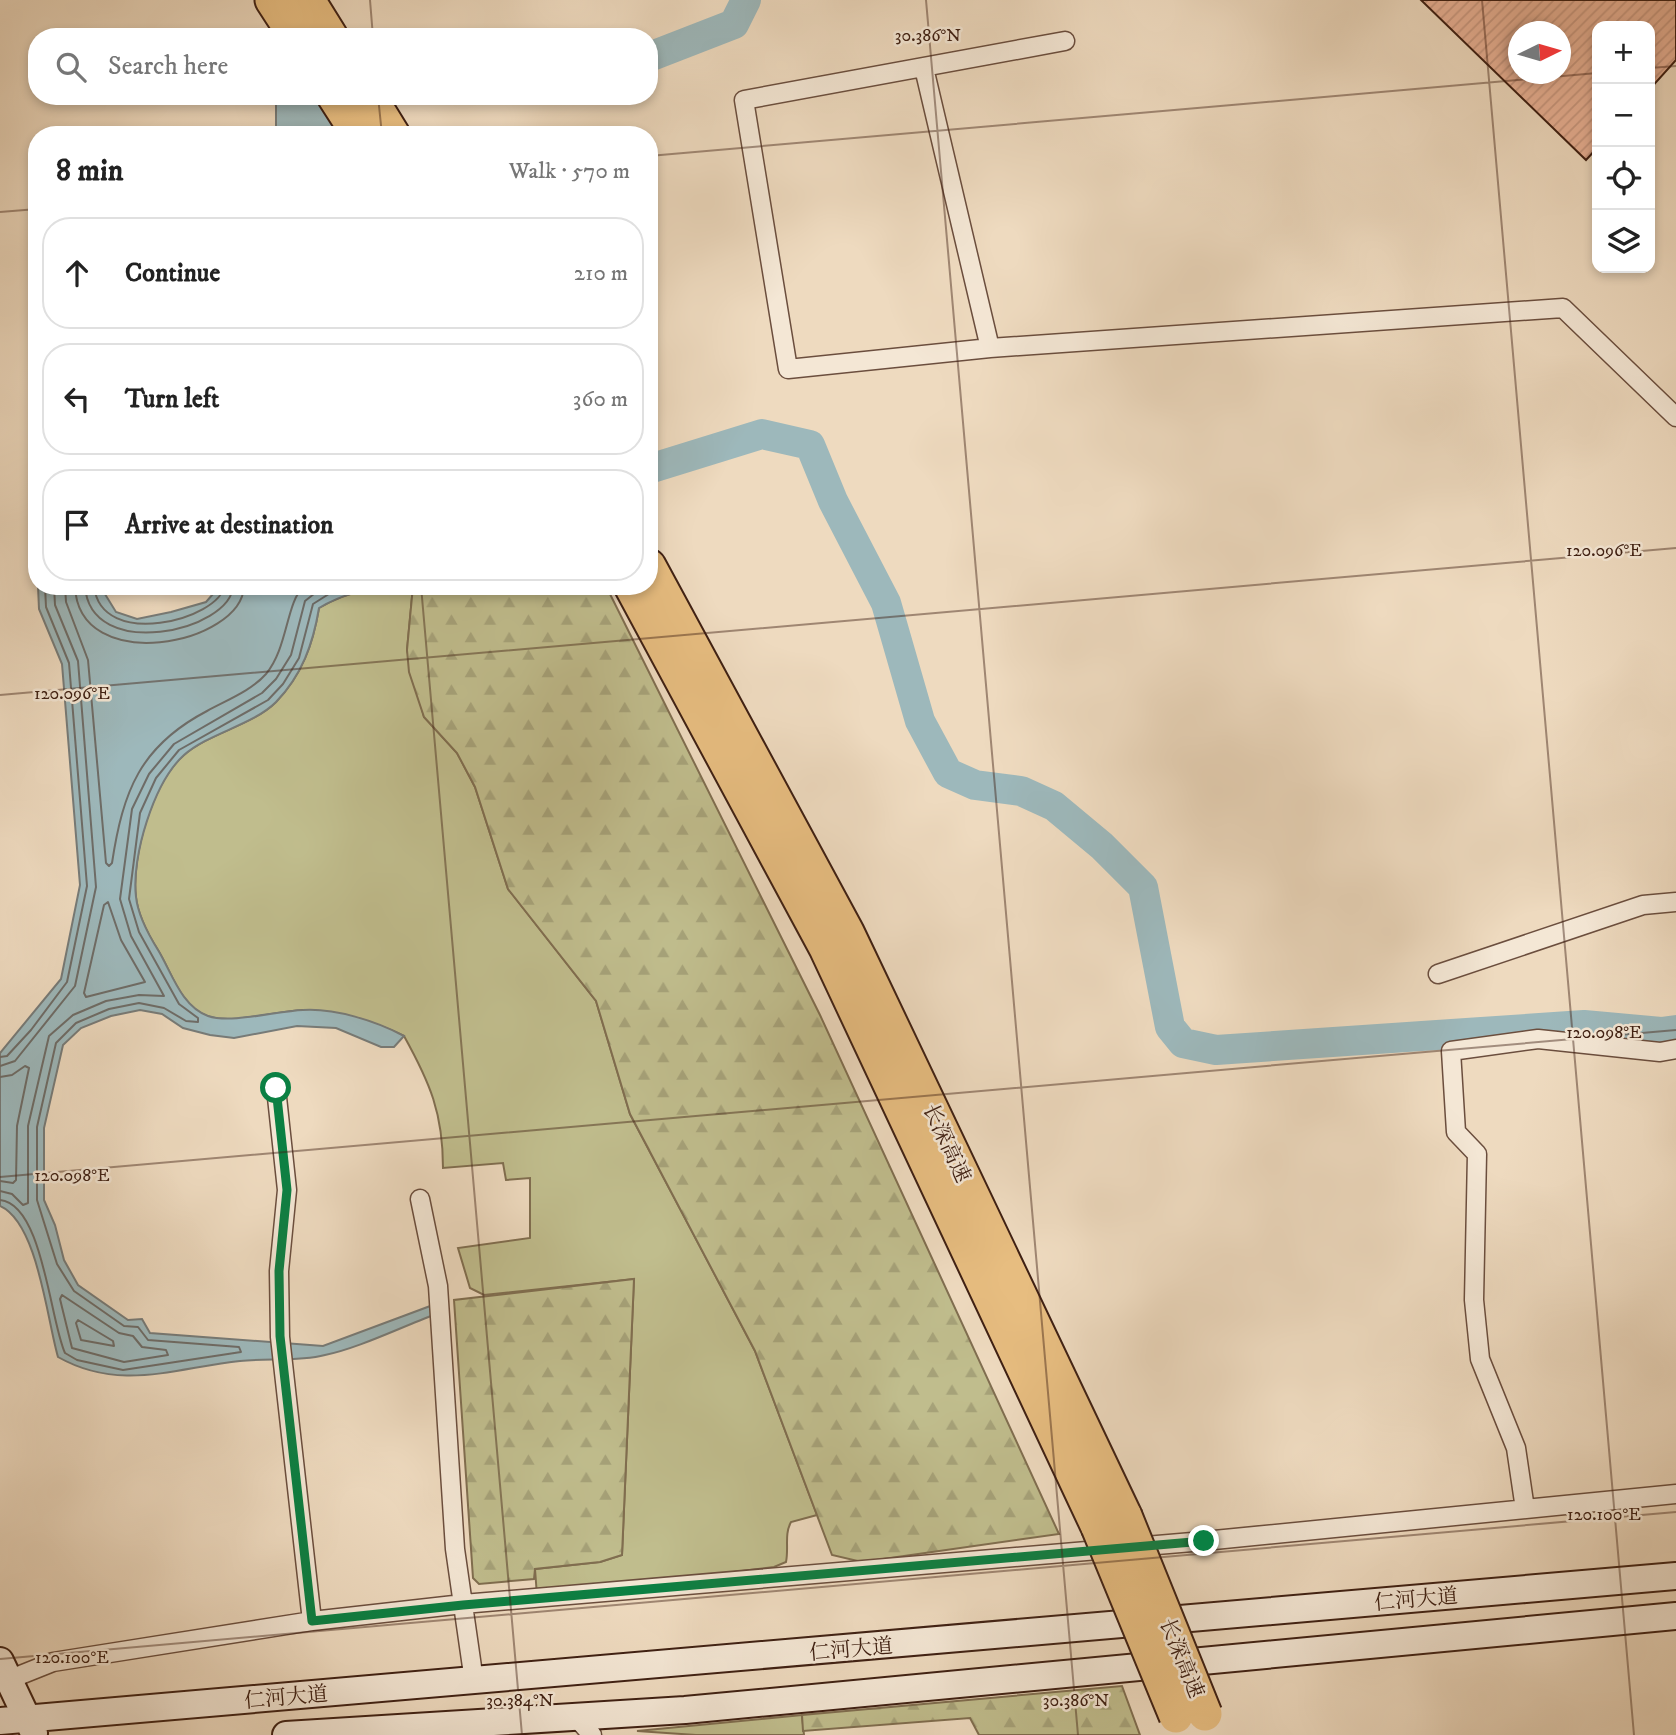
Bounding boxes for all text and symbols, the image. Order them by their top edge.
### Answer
north arrow [1508,21,1571,84]
map controls [1592,21,1655,273]
button: + [1592,21,1655,84]
text: 30.386°N [895,25,961,47]
search box [28,28,658,105]
icon: search [52,48,90,86]
text: Search here [108,50,228,83]
button: − [1592,84,1655,147]
button: locate [1592,147,1655,210]
text: 8 min [56,153,123,190]
text: Walk · 570 m [509,157,630,186]
button: layers [1592,210,1655,273]
icon: ahead [58,254,96,292]
text: Continue [125,257,220,290]
text: 210 m [574,259,628,288]
icon: left [58,380,96,418]
text: Turn left [125,383,219,416]
text: 360 m [573,385,628,414]
icon: arrive [58,506,96,544]
text: Arrive at destination [125,509,334,542]
text: 120.096°E [1566,540,1642,562]
text: 120.096°E [34,683,110,705]
text: 120.098°E [1566,1022,1642,1044]
route start [260,1072,291,1103]
street label: 长深高速 [917,1100,976,1187]
text: 120.098°E [34,1165,110,1187]
text: 120.100°E [1567,1504,1641,1526]
route end [1188,1525,1219,1556]
street label: 仁河大道 [1373,1583,1459,1617]
street label: 长深高速 [1153,1615,1209,1702]
street label: 仁河大道 [808,1633,894,1667]
text: 120.100°E [35,1647,109,1669]
street label: 仁河大道 [243,1681,329,1715]
text: 30.384°N [486,1690,554,1712]
text: 30.386°N [1043,1690,1109,1712]

